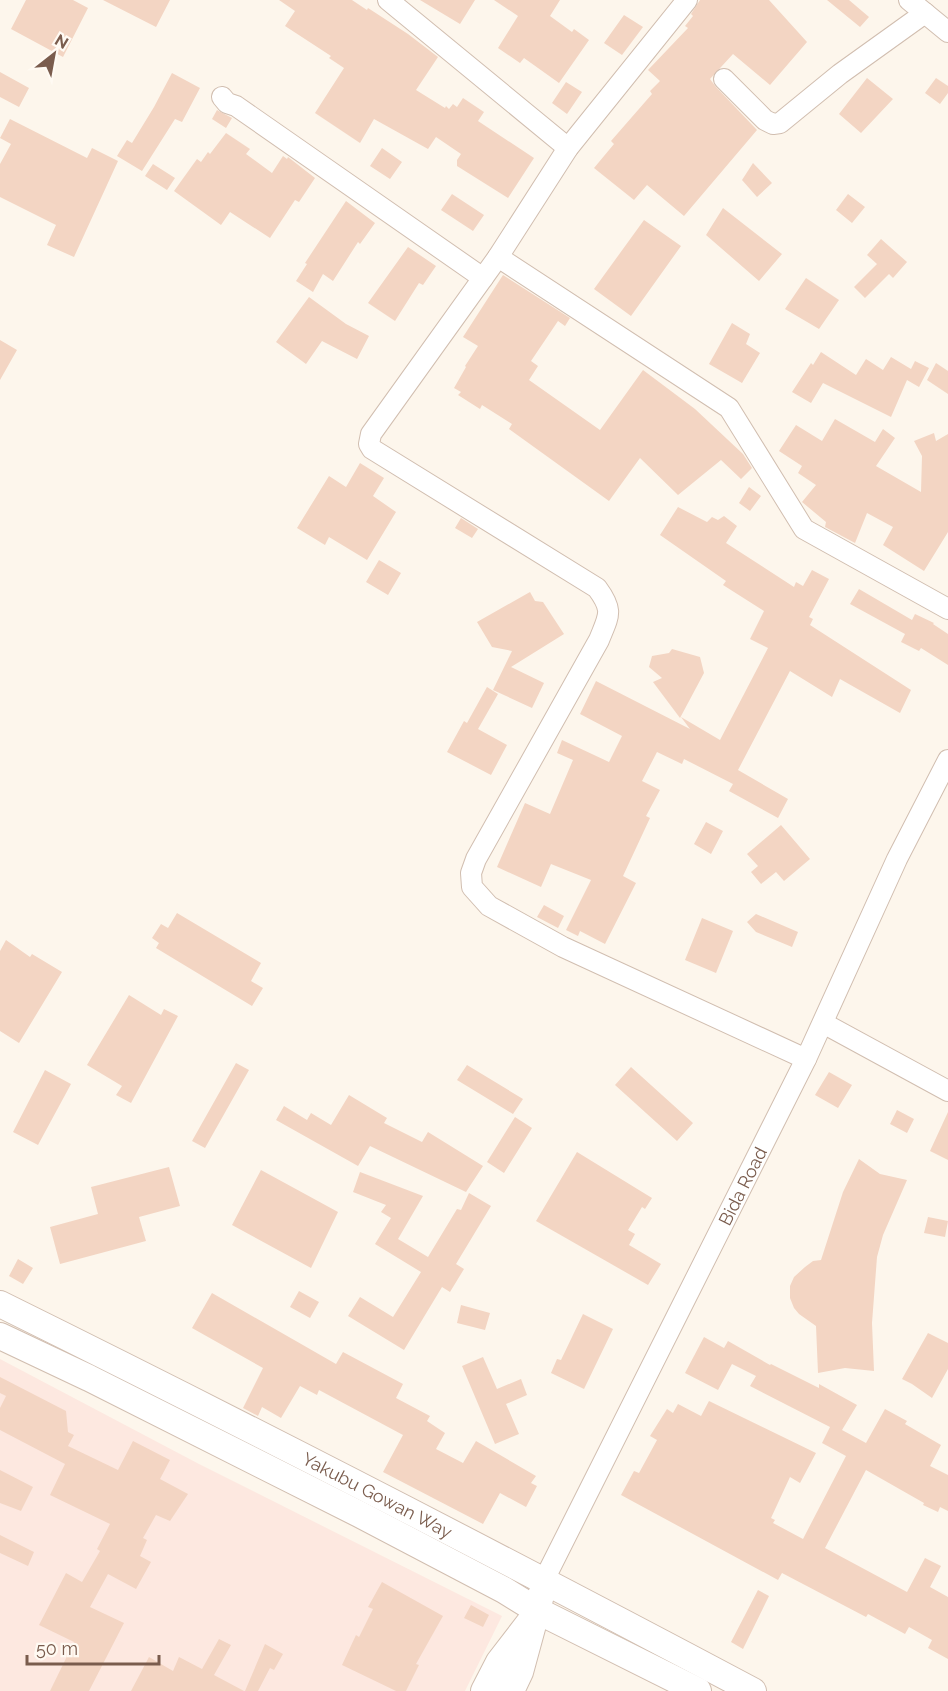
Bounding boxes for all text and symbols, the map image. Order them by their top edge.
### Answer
north arrow [24,24,84,84]
text: N [51,30,72,53]
street label: Bida Road [714,1143,771,1229]
street label: Yakubu Gowan Way [299,1447,456,1542]
scale bar [27,1628,159,1666]
text: 50 m [36,1638,78,1659]

